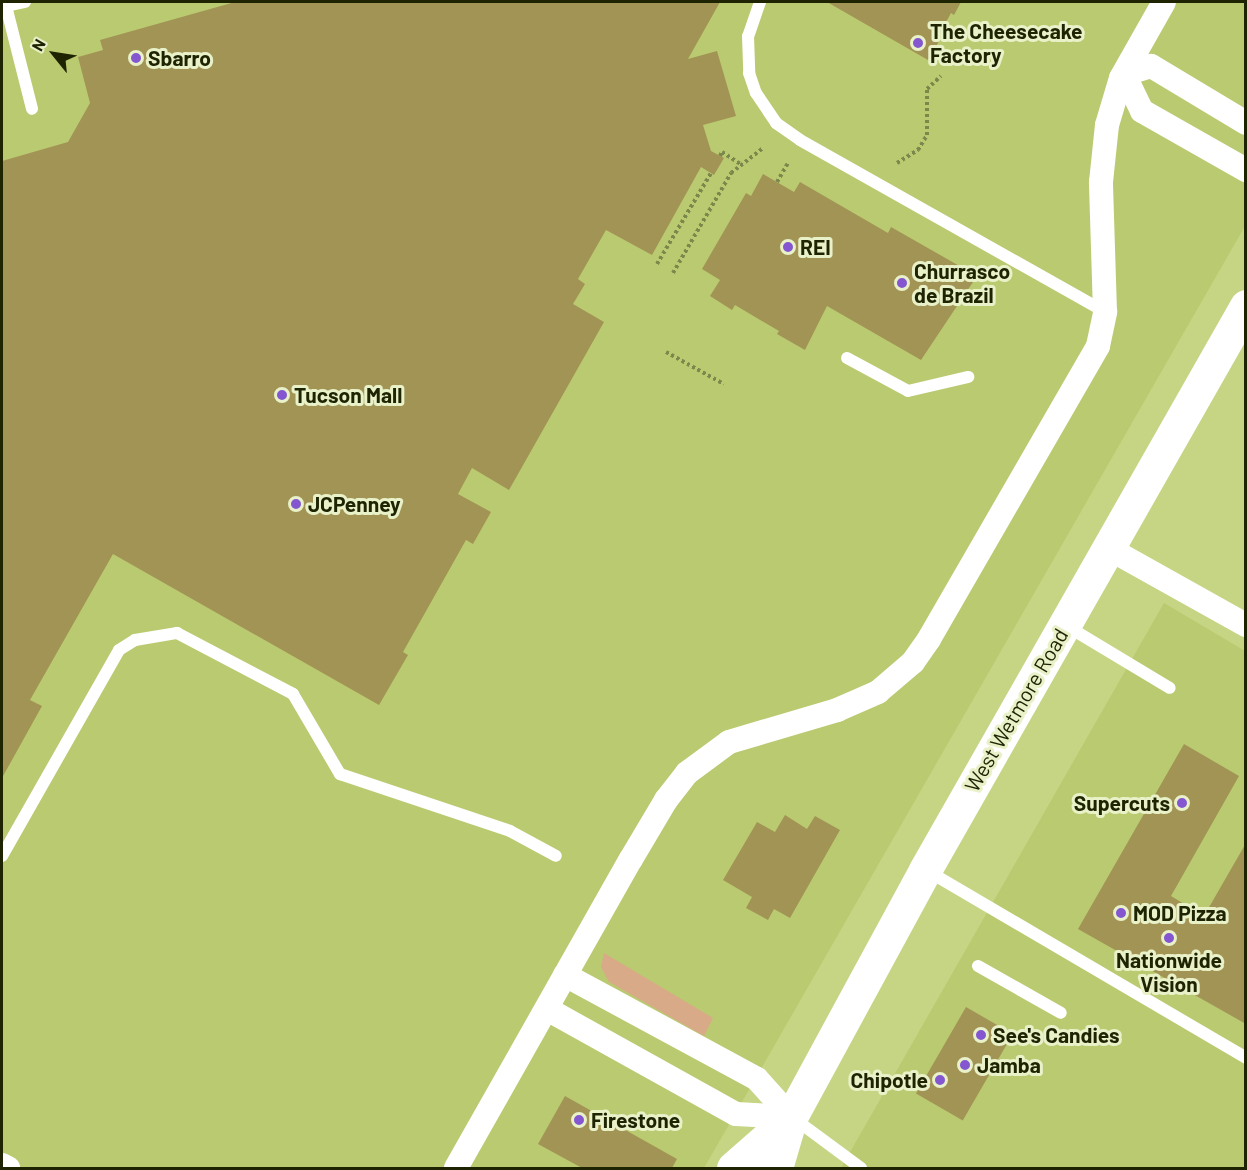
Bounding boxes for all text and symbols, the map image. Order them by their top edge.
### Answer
place label: The Cheesecake Factory [930,18,1082,68]
north arrow [24,24,84,84]
text: N [27,35,49,54]
marker: The Cheesecake Factory [911,36,925,50]
place label: Sbarro [148,45,211,71]
marker: Sbarro [129,51,143,65]
place label: REI [800,234,831,260]
marker: REI [781,240,795,254]
place label: Churrasco de Brazil [914,258,1010,308]
marker: Churrasco de Brazil [895,276,909,290]
place label: Tucson Mall [294,382,402,408]
marker: Tucson Mall [275,388,289,402]
place label: JCPenney [308,491,401,517]
marker: JCPenney [289,497,303,511]
street label: West Wetmore Road [959,624,1073,796]
place label: Supercuts [1074,790,1170,816]
marker: Supercuts [1175,796,1189,810]
place label: MOD Pizza [1133,900,1227,926]
marker: MOD Pizza [1114,906,1128,920]
marker: Nationwide Vision [1162,931,1176,945]
place label: Nationwide Vision [1116,947,1222,997]
place label: See's Candies [993,1022,1120,1048]
marker: See's Candies [974,1028,988,1042]
place label: Jamba [977,1052,1041,1078]
marker: Jamba [958,1058,972,1072]
place label: Chipotle [851,1067,928,1093]
marker: Chipotle [933,1073,947,1087]
place label: Firestone [591,1107,680,1133]
marker: Firestone [572,1113,586,1127]

